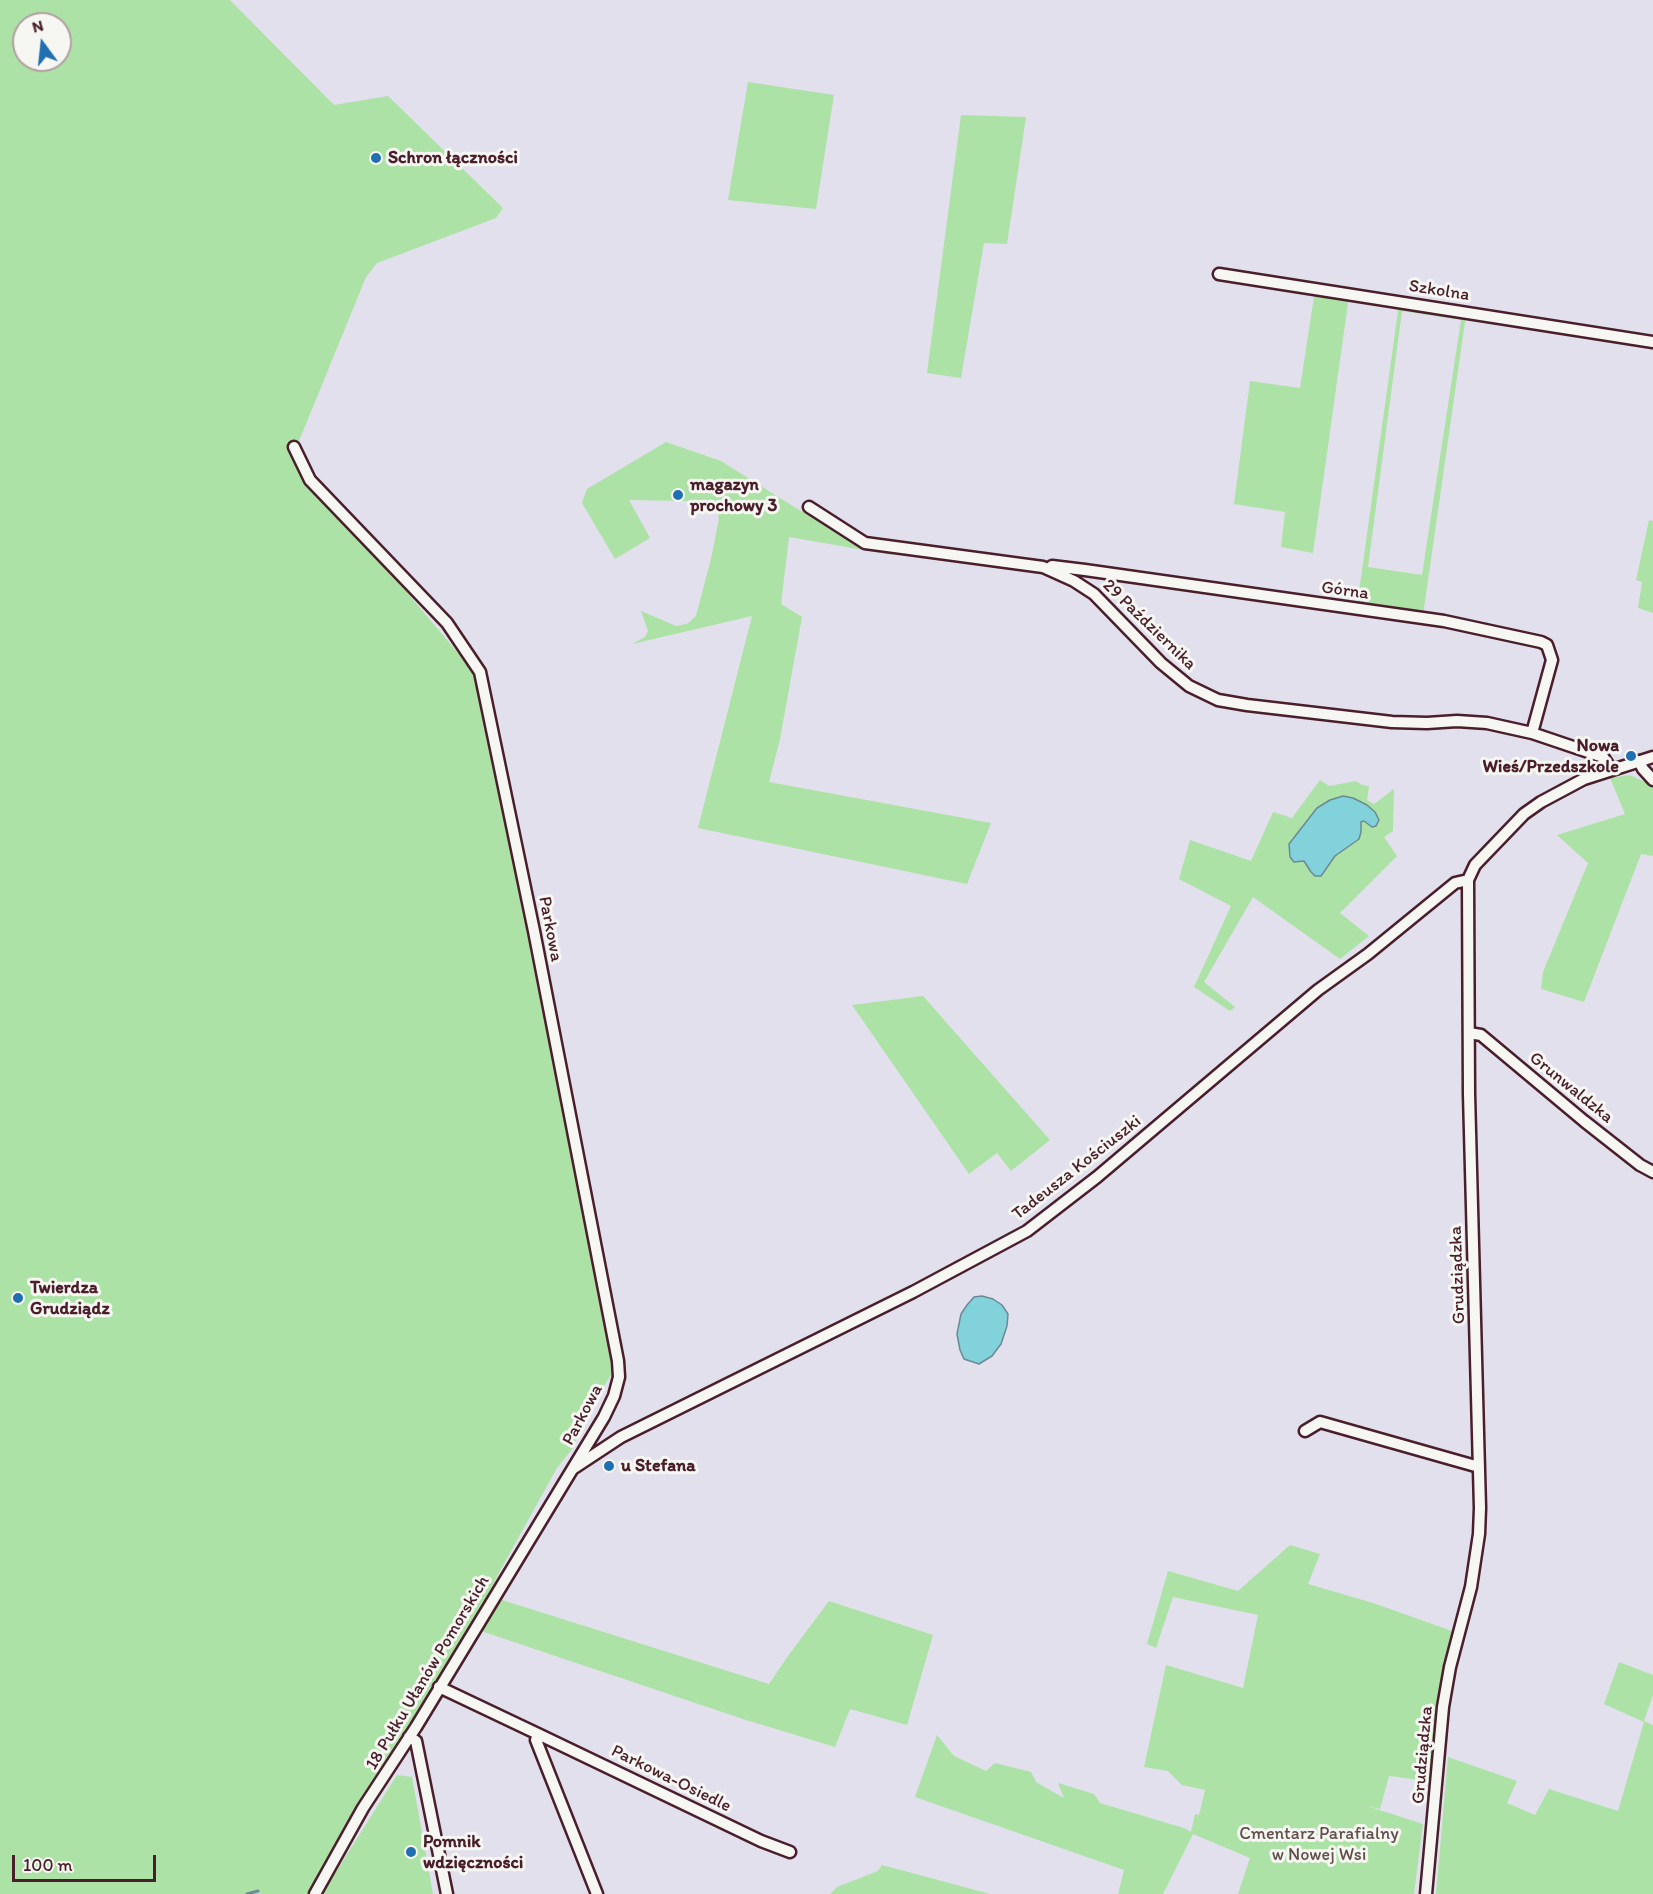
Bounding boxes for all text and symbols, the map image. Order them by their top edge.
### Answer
north arrow [12,12,72,72]
text: N [30,15,45,37]
place label: Schron łączności [388,147,518,169]
marker: Schron łączności [369,151,383,165]
street label: Szkolna [1407,276,1471,306]
place label: magazyn prochowy 3 [690,474,777,516]
marker: magazyn prochowy 3 [671,488,685,502]
street label: 29 Października [1098,575,1200,675]
street label: Górna [1320,577,1370,605]
place label: Nowa Wieś/Przedszkole [1482,735,1619,777]
marker: Nowa Wieś/Przedszkole [1624,749,1638,763]
street label: Parkowa [533,894,567,964]
street label: Grunwaldzka [1525,1048,1617,1128]
street label: Tadeusza Kościuszki [1008,1111,1146,1225]
street label: Grudziądzka [1445,1226,1471,1324]
place label: Twierdza Grudziądz [30,1277,110,1320]
marker: Twierdza Grudziądz [11,1291,25,1305]
street label: Parkowa [558,1381,608,1449]
place label: u Stefana [621,1455,696,1477]
marker: u Stefana [602,1459,616,1473]
street label: 18 Pułku Ułanów Pomorskich [361,1572,495,1774]
street label: Grudziądzka [1408,1705,1438,1805]
street label: Parkowa-Osiedle [607,1741,735,1817]
park label: Cmentarz Parafialny w Nowej Wsi [1239,1823,1399,1866]
place label: Pomnik wdzięczności [423,1831,523,1874]
scale bar [15,1843,159,1881]
marker: Pomnik wdzięczności [404,1845,418,1859]
text: 100 m [23,1854,73,1876]

